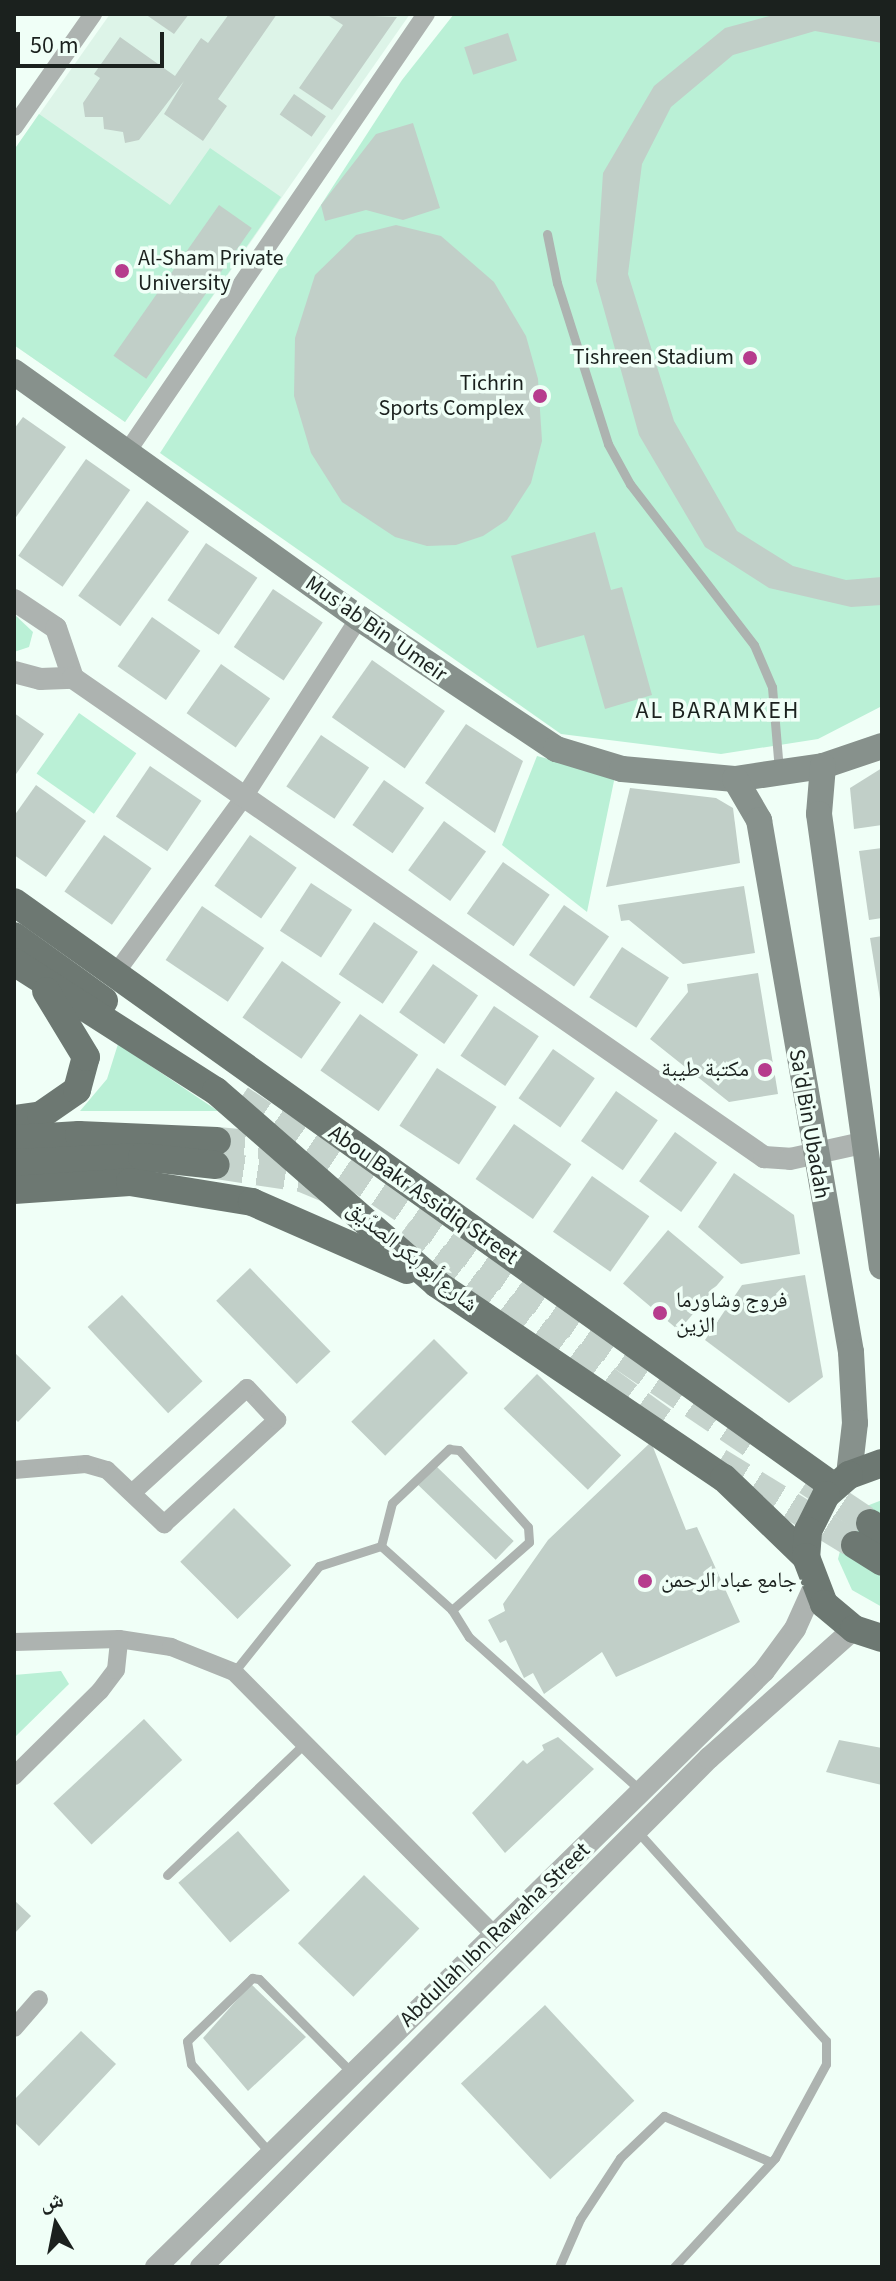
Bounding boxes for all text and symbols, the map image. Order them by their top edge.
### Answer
scale bar [20,16,168,66]
text: 50 m [30,28,79,63]
place label: Al-Sham Private University [138,245,284,296]
marker: Al-Sham Private University [113,262,131,280]
place label: Tishreen Stadium [573,345,734,371]
marker: Tishreen Stadium [741,349,759,367]
place label: Tichrin Sports Complex [379,370,524,422]
marker: Tichrin Sports Complex [531,387,549,405]
street label: Mus'ab Bin 'Umeir [300,570,452,688]
district label: AL BARAMKEH [636,697,800,725]
street label: Sa'd Bin Ubadah [783,1047,835,1201]
place label: مكتبة طيبة [661,1057,749,1083]
marker: مكتبة طيبة [756,1061,774,1079]
street label: Abou Bakr Assidiq Street [323,1120,523,1270]
street label: شارع أبو بكر الصدّيق [341,1196,483,1318]
place label: فروج وشاورما الزين [676,1287,788,1338]
marker: فروج وشاورما الزين [651,1304,669,1322]
place label: جامع عباد الرحمن [661,1568,797,1594]
marker: جامع عباد الرحمن [636,1572,654,1590]
street label: Abdullah Ibn Rawaha Street [394,1837,596,2033]
text: ش [38,2184,66,2219]
north arrow [16,2185,96,2265]

